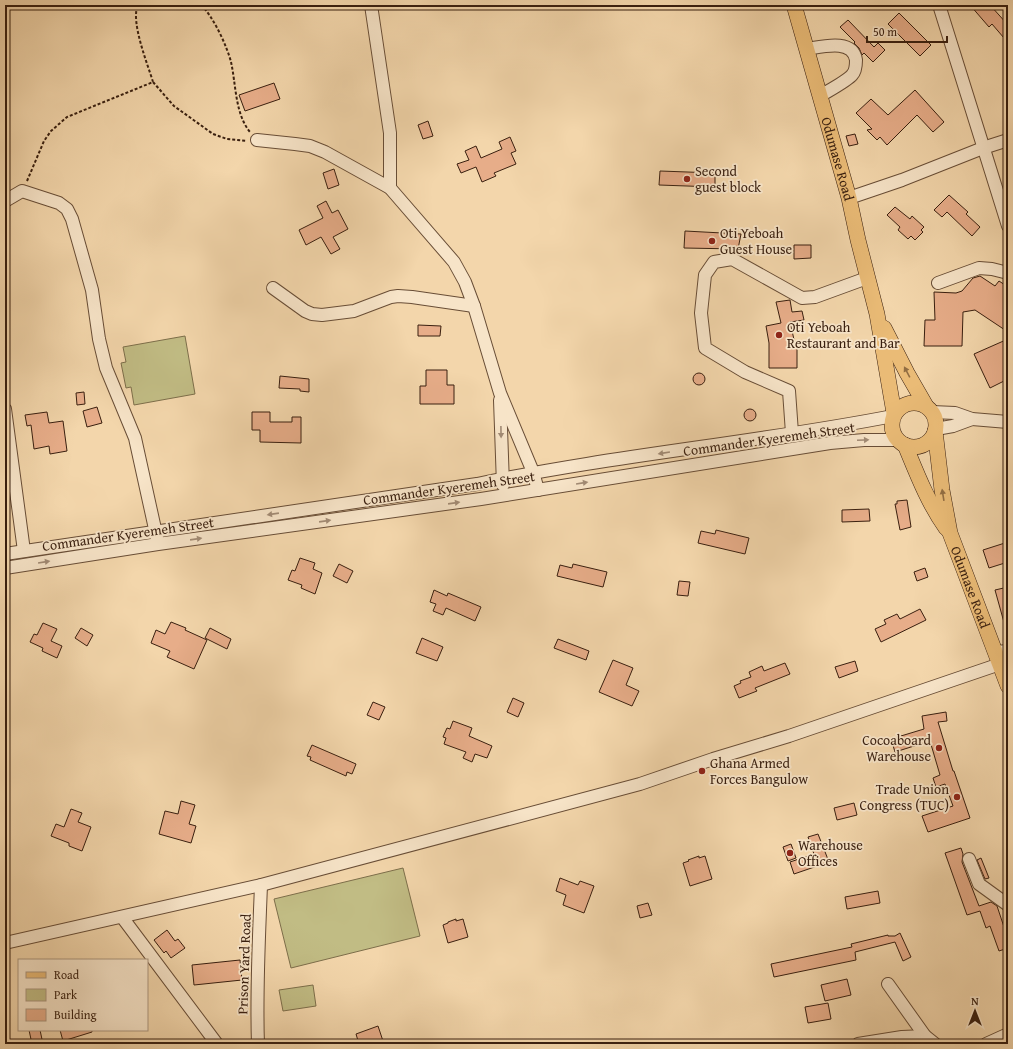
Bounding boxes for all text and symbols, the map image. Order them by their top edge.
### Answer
scale bar [867,18,947,44]
text: 50 m [873,23,897,40]
street label: Odumase Road [816,115,859,204]
place label: Second guest block [695,161,762,197]
marker: Second guest block [682,174,692,184]
place label: Oti Yeboah Guest House [720,223,793,259]
marker: Oti Yeboah Guest House [707,236,717,246]
place label: Oti Yeboah Restaurant and Bar [787,317,900,353]
marker: Oti Yeboah Restaurant and Bar [774,330,784,340]
one-way arrow [903,366,910,378]
street label: Commander Kyeremeh Street [682,417,856,461]
one-way arrow [498,426,504,439]
one-way arrow [857,437,870,443]
one-way arrow [658,450,670,456]
street label: Commander Kyeremeh Street [362,466,536,510]
one-way arrow [576,480,588,486]
one-way arrow [940,489,946,501]
one-way arrow [448,500,460,506]
one-way arrow [267,511,279,517]
street label: Commander Kyeremeh Street [41,512,215,556]
one-way arrow [319,518,331,524]
one-way arrow [190,536,203,542]
street label: Odumase Road [946,543,995,631]
one-way arrow [37,559,50,565]
place label: Cocoaboard Warehouse [862,730,932,766]
marker: Cocoaboard Warehouse [934,743,944,753]
place label: Ghana Armed Forces Bangulow [710,753,808,789]
marker: Ghana Armed Forces Bangulow [697,766,707,776]
place label: Trade Union Congress (TUC) [859,779,949,815]
marker: Trade Union Congress (TUC) [952,792,962,802]
place label: Warehouse Offices [798,835,863,871]
marker: Warehouse Offices [785,848,795,858]
street label: Prison Yard Road [232,913,256,1015]
legend [18,959,148,1031]
text: Road [54,966,80,983]
text: Park [54,986,78,1003]
north arrow [955,991,995,1031]
text: N [971,993,979,1009]
text: Building [54,1006,97,1023]

